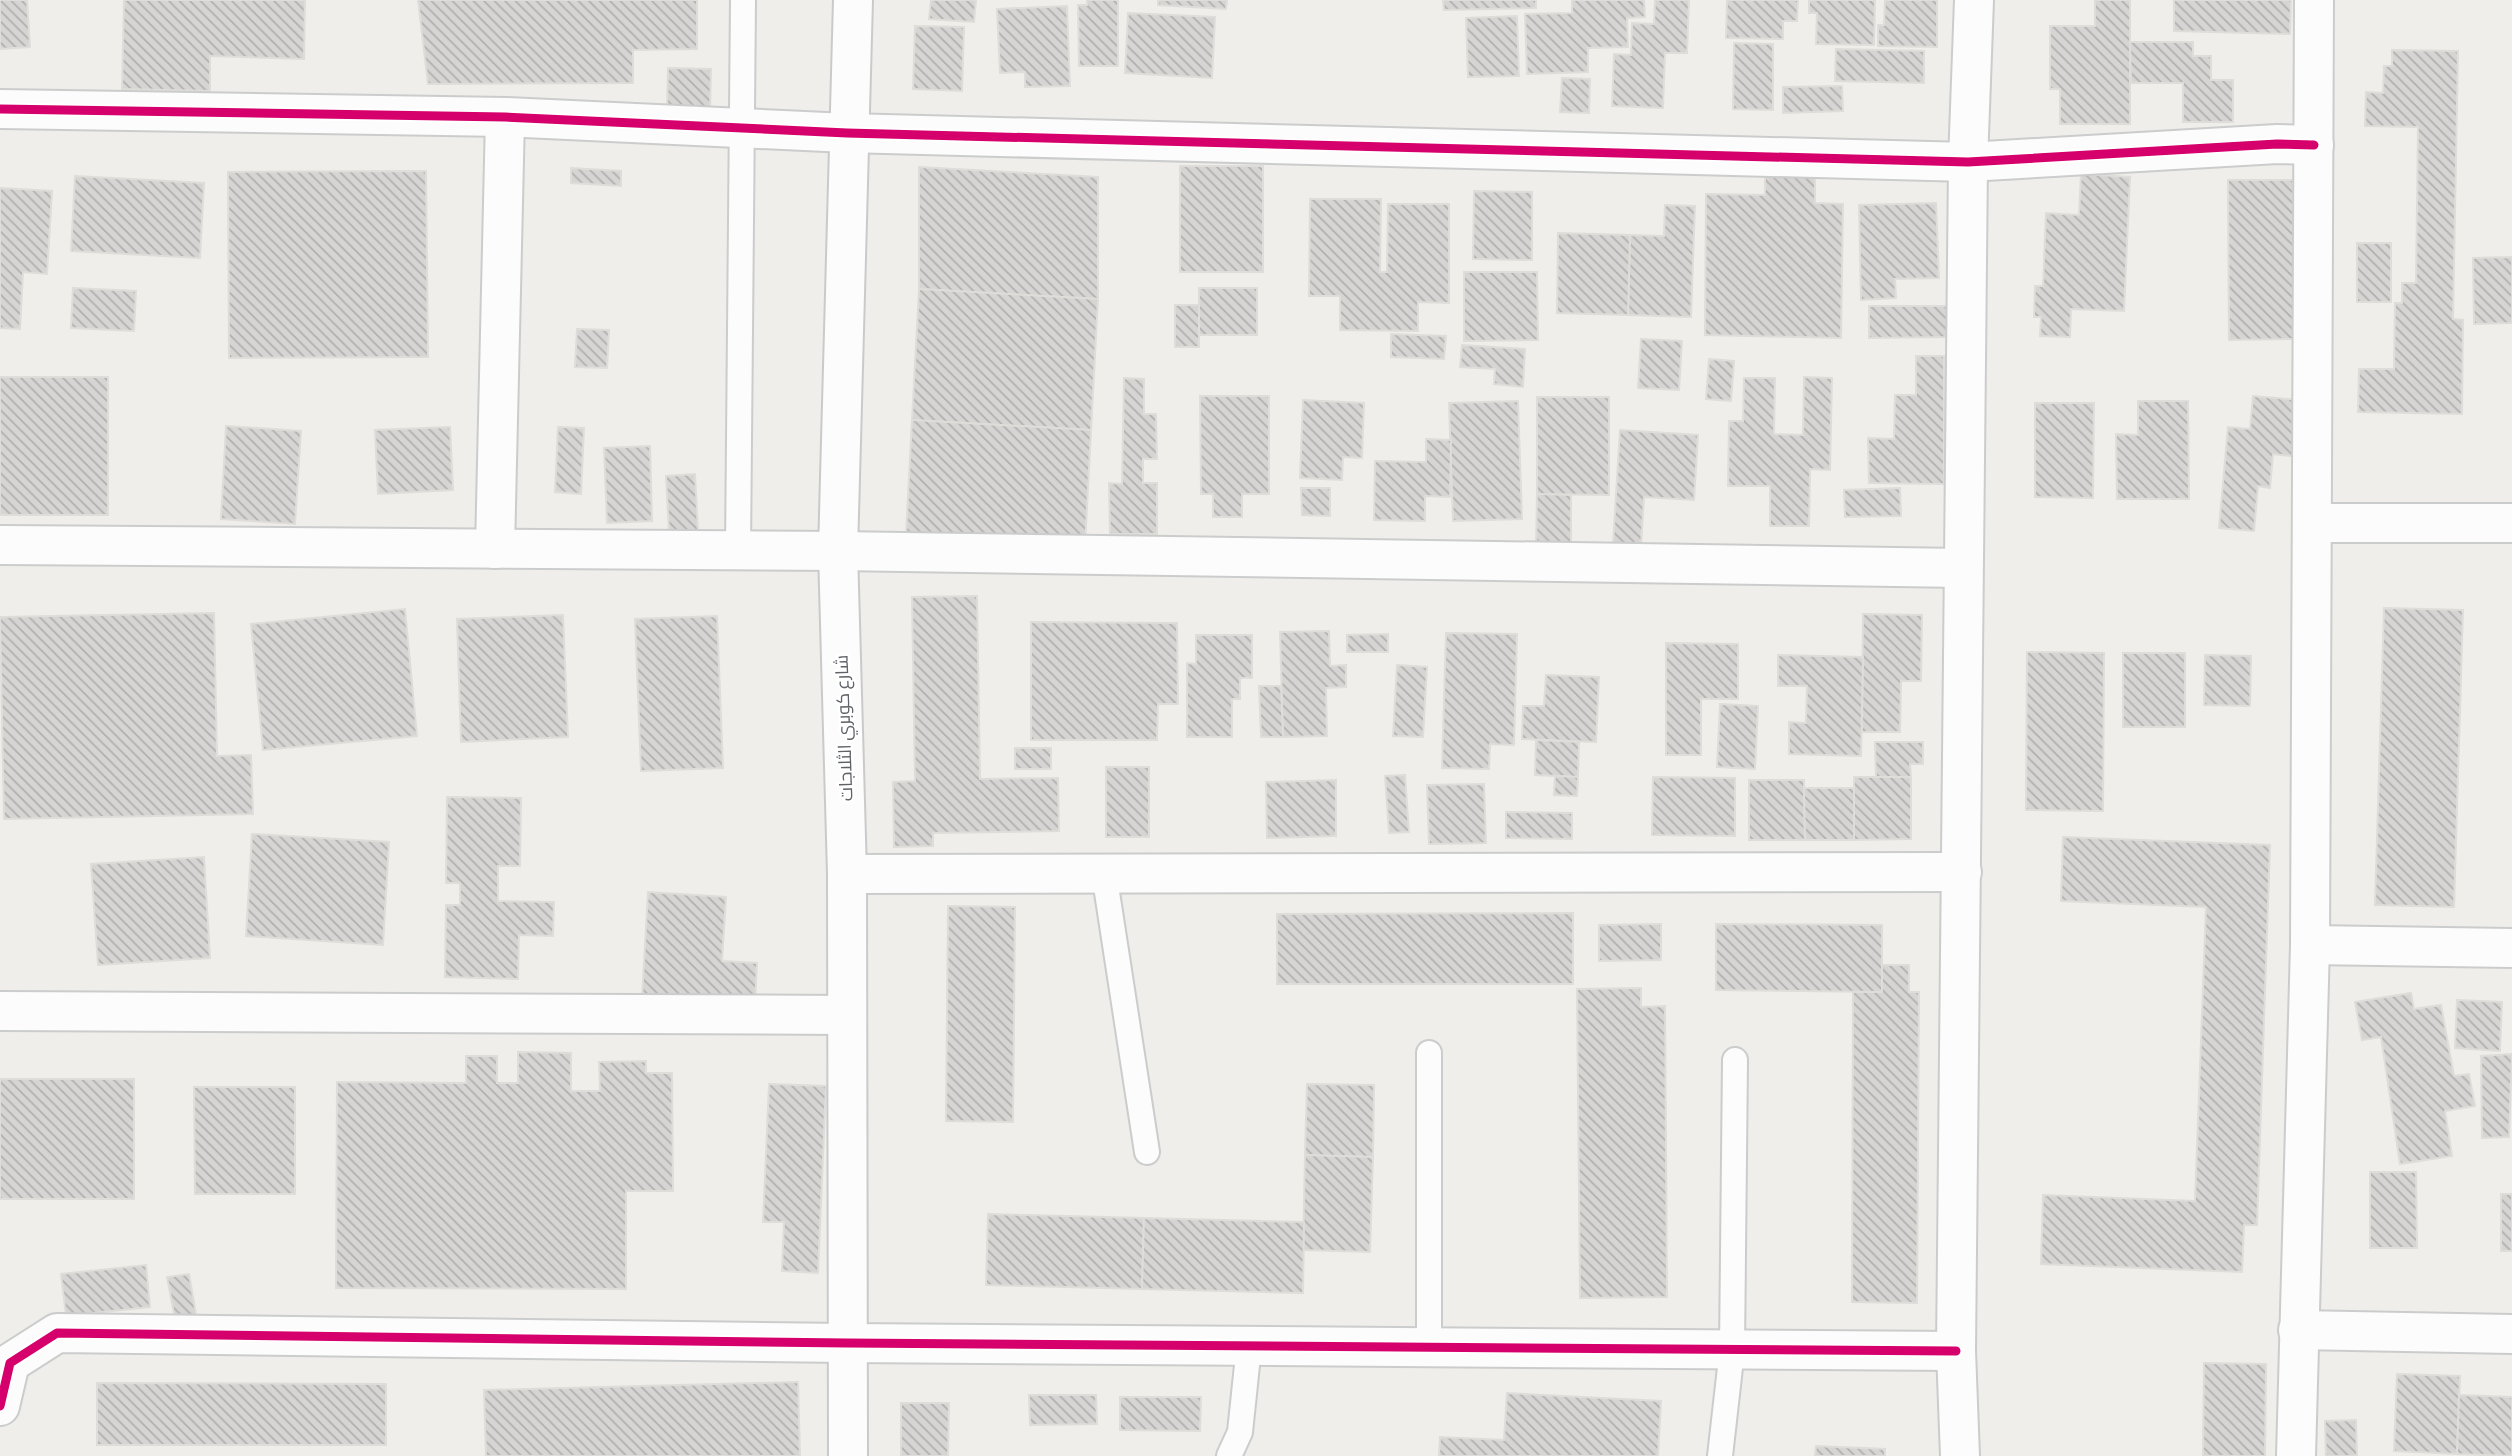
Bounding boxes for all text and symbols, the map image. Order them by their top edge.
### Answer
street label: شارع كوبري الثلاجات [829,654,861,802]

